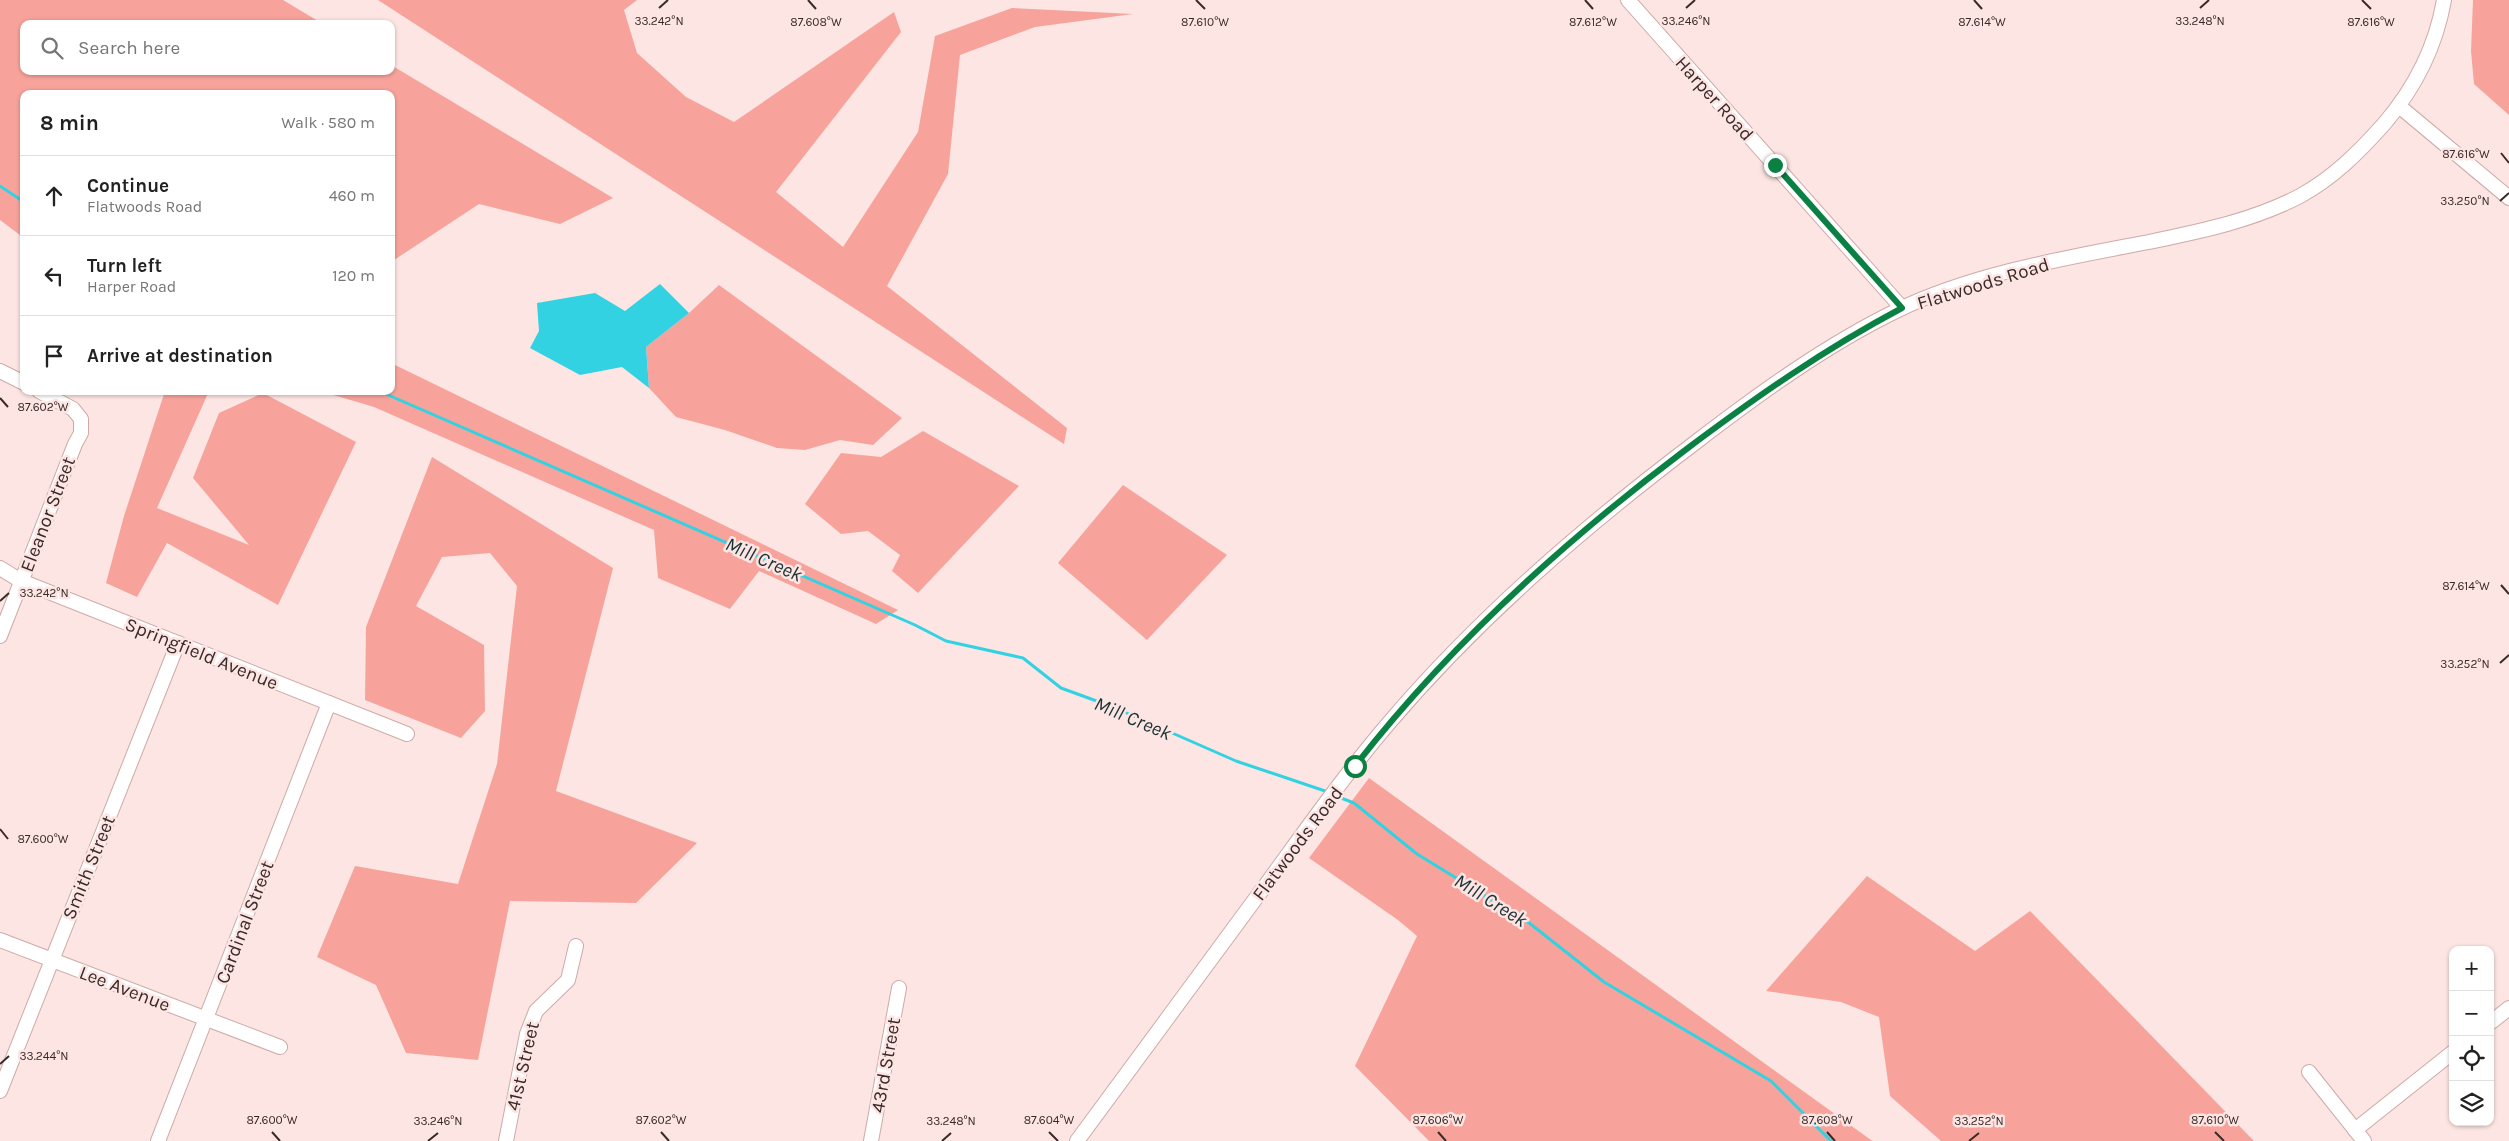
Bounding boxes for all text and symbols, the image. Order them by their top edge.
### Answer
text: 33.242°N [634,14,684,28]
text: 33.246°N [1661,14,1711,28]
text: 33.248°N [2175,14,2225,28]
text: 87.608°W [790,15,842,29]
text: 87.610°W [1181,15,1229,29]
text: 87.612°W [1569,15,1617,29]
text: 87.614°W [1958,15,2006,29]
text: 87.616°W [2347,15,2395,29]
search box [20,20,395,75]
icon: search [38,34,66,62]
text: Search here [78,37,180,59]
street label: Harper Road [1671,52,1758,145]
text: 8 min [40,111,99,135]
text: Walk · 580 m [281,113,375,132]
text: 87.616°W [2442,147,2490,161]
route end [1764,154,1787,177]
text: Continue [87,175,169,197]
icon: ahead [40,182,68,210]
text: 460 m [329,186,375,205]
text: 33.250°N [2440,194,2490,208]
text: Flatwoods Road [87,197,202,216]
street label: Flatwoods Road [1915,253,2052,314]
text: Turn left [87,255,162,277]
icon: left [40,262,68,290]
text: 120 m [332,266,375,285]
text: Harper Road [87,277,176,296]
icon: arrive [40,342,68,370]
text: Arrive at destination [87,345,273,367]
text: 87.602°W [18,400,69,414]
street label: Eleanor Street [16,454,80,575]
water label: Mill Creek [722,532,806,587]
text: 87.614°W [2442,579,2490,593]
text: 33.242°N [19,586,69,600]
street label: Springfield Avenue [122,613,281,695]
text: 33.252°N [2440,657,2490,671]
water label: Mill Creek [1091,692,1176,745]
route start [1344,755,1367,778]
street label: Flatwoods Road [1248,782,1348,905]
street label: Smith Street [58,812,120,923]
text: 87.600°W [17,832,69,846]
street label: Cardinal Street [211,858,278,987]
water label: Mill Creek [1450,869,1532,932]
map controls [2449,946,2494,1126]
button: + [2449,946,2494,991]
street label: Lee Avenue [76,962,173,1016]
button: − [2449,991,2494,1036]
street label: 43rd Street [867,1016,905,1115]
street label: 41st Street [502,1020,544,1113]
button: locate [2449,1036,2494,1081]
text: 33.244°N [20,1049,68,1063]
button: layers [2449,1081,2494,1126]
text: 87.600°W [246,1113,298,1127]
text: 87.602°W [636,1113,687,1127]
text: 87.604°W [1024,1113,1075,1127]
text: 87.606°W [1413,1113,1464,1127]
text: 87.608°W [1801,1113,1853,1127]
text: 87.610°W [2191,1113,2239,1127]
text: 33.246°N [413,1114,463,1128]
text: 33.248°N [926,1114,976,1128]
text: 33.252°N [1954,1114,2004,1128]

